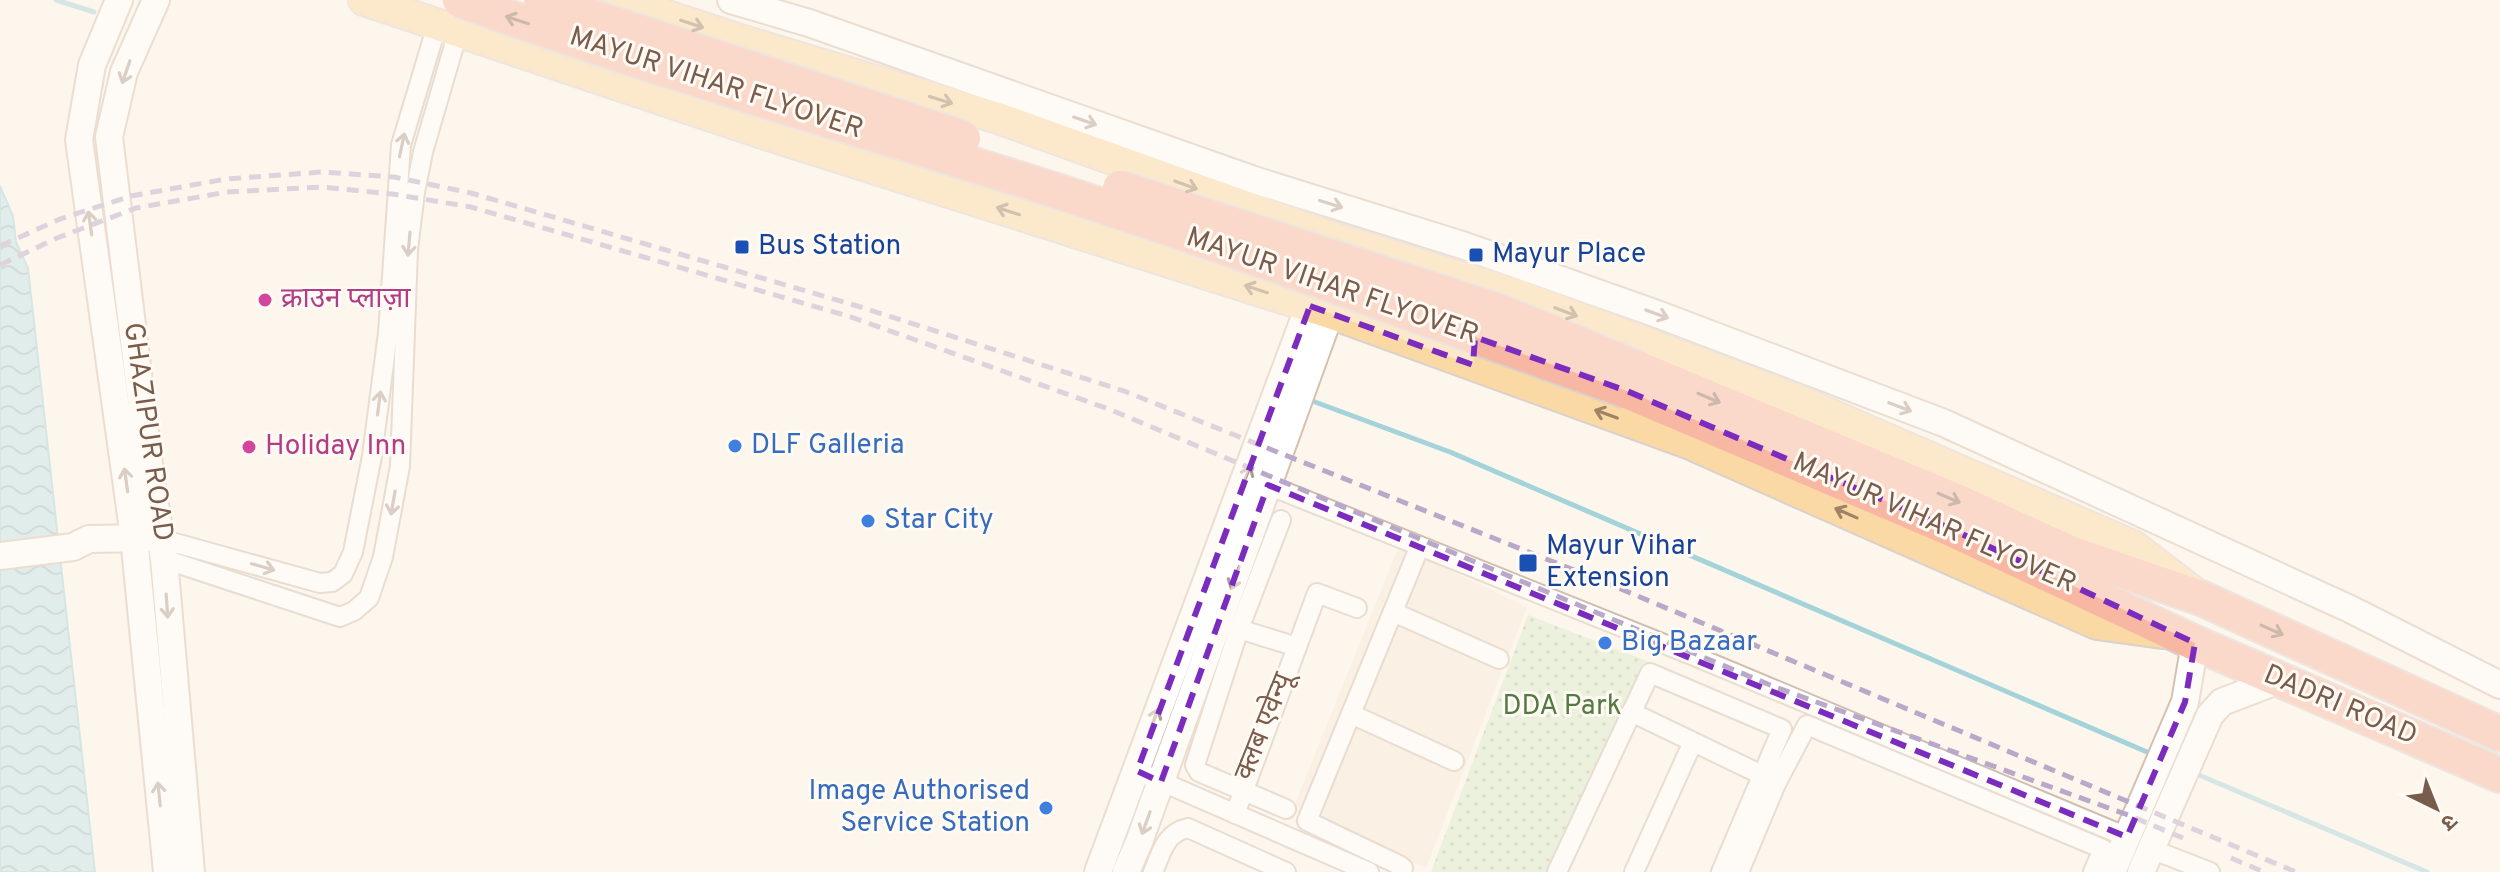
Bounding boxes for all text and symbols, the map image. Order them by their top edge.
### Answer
one-way arrow [505,12,530,27]
one-way arrow [679,18,704,33]
street label: MAYUR VIHAR FLYOVER [565,19,867,149]
one-way arrow [117,59,132,84]
one-way arrow [927,93,953,108]
one-way arrow [1072,115,1097,130]
one-way arrow [395,132,410,158]
one-way arrow [1174,179,1199,194]
one-way arrow [1318,197,1344,212]
one-way arrow [995,203,1021,218]
one-way arrow [82,211,97,236]
street label: MAYUR VIHAR FLYOVER [1181,220,1483,354]
place label: Bus Station [758,229,901,265]
one-way arrow [401,230,416,257]
place label: Mayur Place [1492,237,1646,273]
marker: Bus Station [733,238,751,256]
marker: Mayur Place [1467,246,1485,264]
one-way arrow [1243,281,1269,296]
place label: क्राउन प्लाज़ा [281,282,411,318]
marker: क्राउन प्लाज़ा [256,291,274,309]
one-way arrow [1553,306,1577,320]
one-way arrow [1644,308,1669,322]
street label: GHAZIPUR ROAD [114,320,180,544]
one-way arrow [372,391,387,416]
one-way arrow [1696,392,1721,407]
one-way arrow [1887,401,1912,415]
one-way arrow [1594,406,1619,420]
place label: DLF Galleria [751,428,905,464]
place label: Holiday Inn [265,429,406,465]
marker: DLF Galleria [726,437,744,455]
marker: Holiday Inn [240,438,258,456]
street label: MAYUR VIHAR FLYOVER [1787,445,2081,603]
one-way arrow [1240,465,1254,490]
one-way arrow [119,467,134,494]
one-way arrow [384,490,399,515]
one-way arrow [1936,491,1961,506]
place label: Star City [884,503,993,539]
one-way arrow [1834,505,1859,520]
marker: Star City [859,512,877,530]
place label: Mayur Vihar Extension [1546,529,1697,597]
marker: Mayur Vihar Extension [1517,552,1539,574]
one-way arrow [250,560,276,575]
one-way arrow [1226,566,1241,591]
one-way arrow [160,592,175,619]
one-way arrow [2260,623,2284,638]
place label: Big Bazaar [1621,625,1757,661]
marker: Big Bazaar [1596,634,1614,652]
street label: DADRI ROAD [2258,657,2422,755]
street label: क्लब एवेन्यू [1226,664,1304,786]
park label: DDA Park [1502,689,1622,725]
one-way arrow [1148,708,1162,733]
north arrow [2396,768,2476,848]
place label: Image Authorised Service Station [809,774,1030,842]
one-way arrow [151,781,166,808]
marker: Image Authorised Service Station [1037,799,1055,817]
text: उ [2433,807,2462,836]
one-way arrow [1138,810,1152,835]

